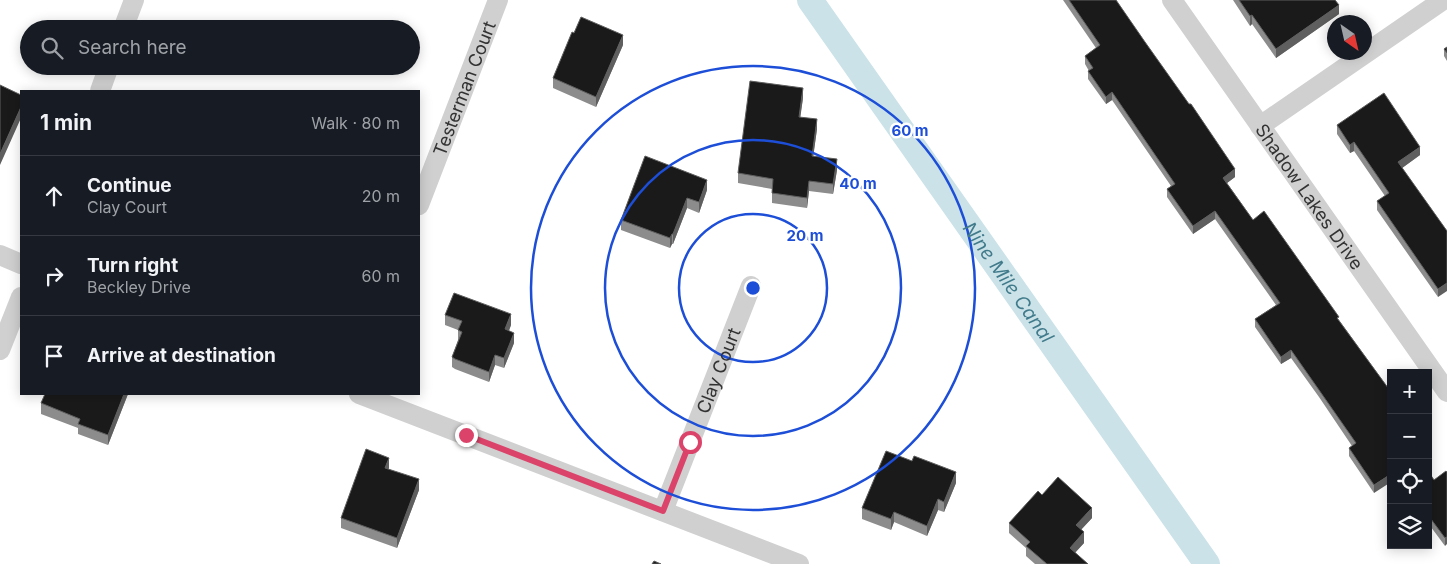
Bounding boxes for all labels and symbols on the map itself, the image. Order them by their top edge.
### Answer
north arrow [1327,15,1372,60]
street label: Testerman Court [428,18,499,159]
street label: Shadow Lakes Drive [1252,120,1368,273]
text: 60 m [891,121,929,140]
text: 40 m [839,174,877,193]
water label: Nine Mile Canal [958,217,1059,347]
text: 20 m [787,226,823,245]
centre of rings [744,279,762,297]
street label: Clay Court [692,324,744,416]
route end [455,424,478,447]
route start [679,431,702,454]

